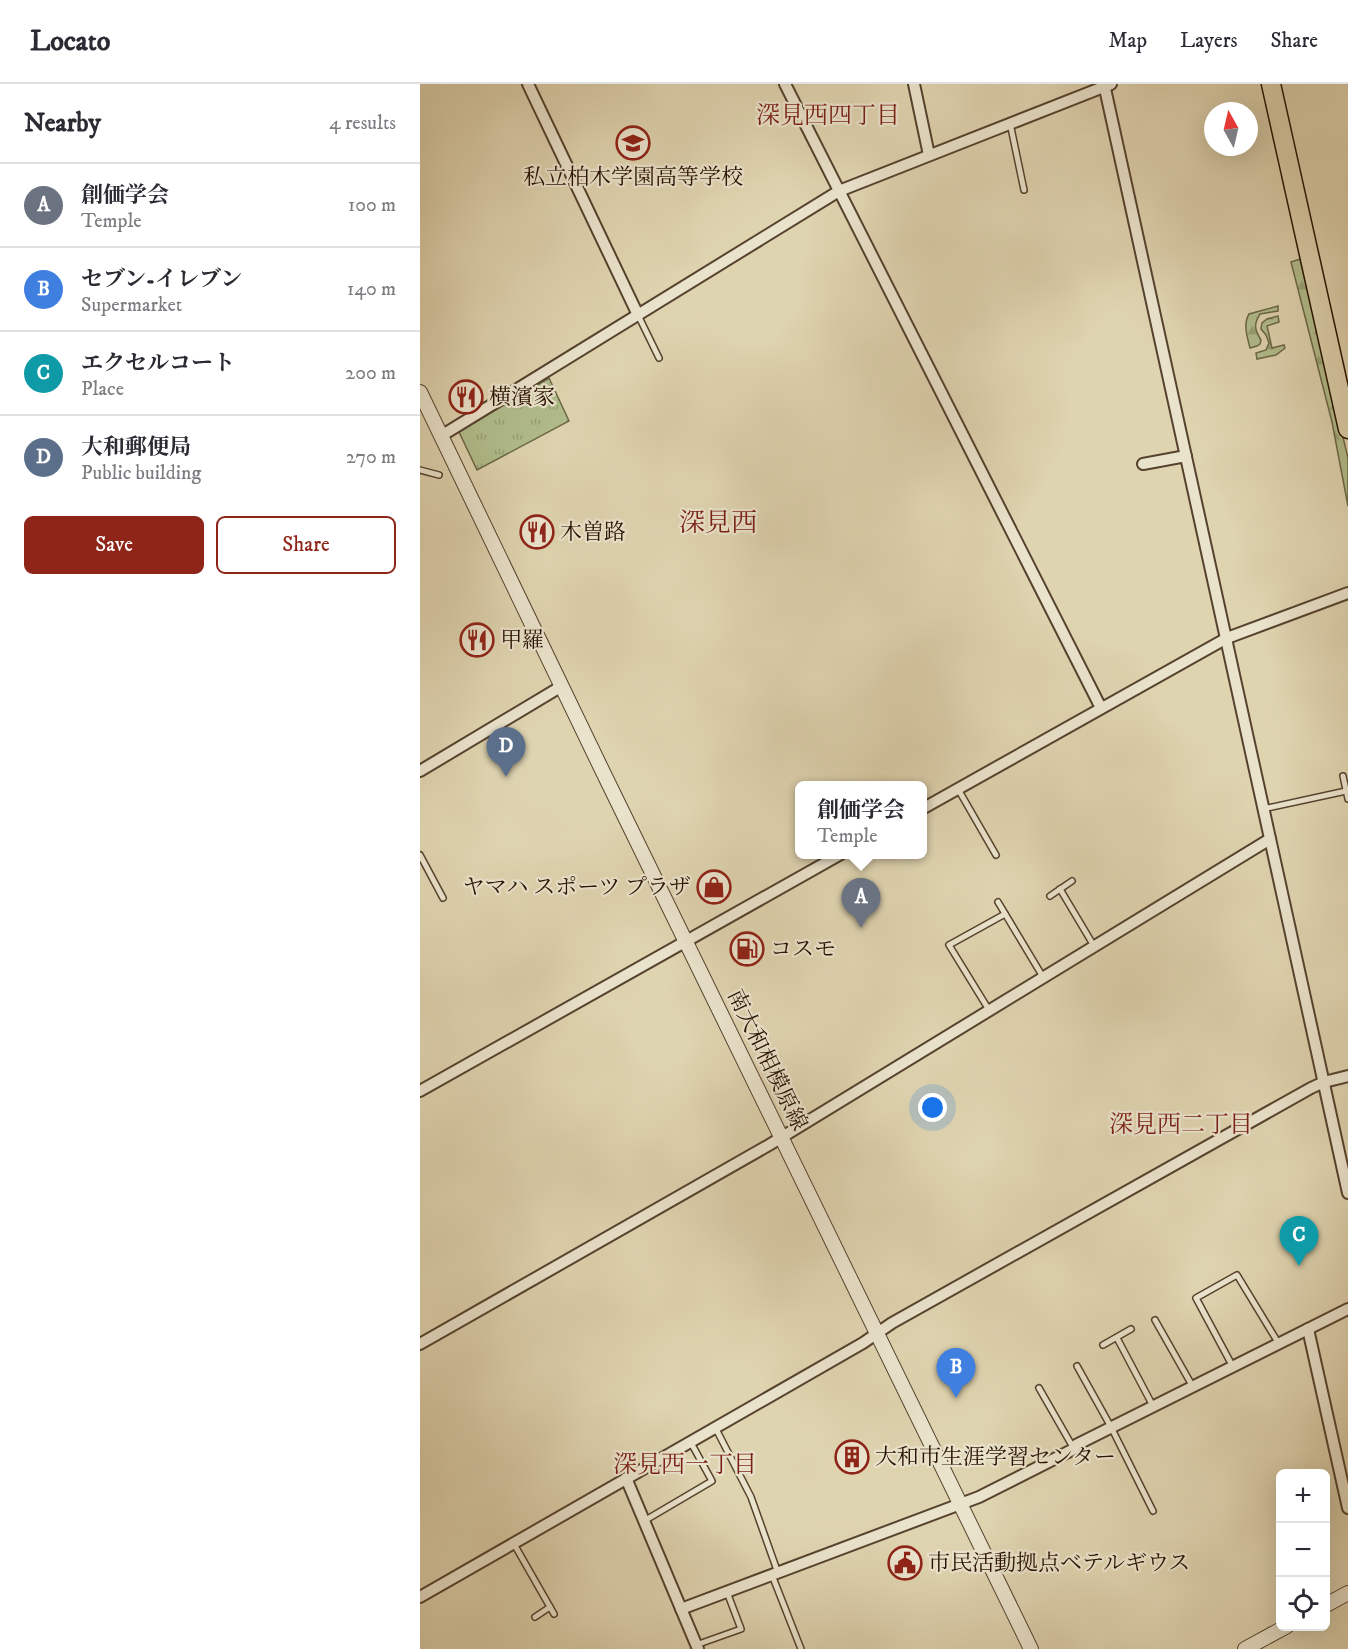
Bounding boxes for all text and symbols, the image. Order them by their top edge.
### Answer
text: Locato [30,24,110,59]
text: Map [1108,28,1147,54]
text: Layers [1180,28,1238,54]
text: Share [1271,28,1318,54]
district label: 深見西四丁目 [756,101,900,131]
north arrow [1204,102,1258,156]
text: Nearby [24,107,101,140]
text: 4 results [329,111,396,136]
school or university icon: 私立柏木学園高等学校 [615,125,651,161]
place label: 私立柏木学園高等学校 [523,164,743,191]
text: 創価学会 [81,182,169,209]
text: A [37,193,50,218]
text: 100 m [348,193,396,218]
text: Temple [81,209,142,234]
text: セブン-イレブン [81,266,242,293]
text: B [37,277,50,302]
text: 140 m [347,277,396,302]
text: Supermarket [81,293,182,318]
text: エクセルコート [81,350,235,377]
text: C [37,361,50,386]
text: 200 m [345,361,396,386]
text: Place [81,377,124,402]
restaurant icon: 横濱家 [448,379,484,415]
place label: 横濱家 [489,384,555,411]
text: 大和郵便局 [81,434,191,461]
text: D [36,445,51,470]
text: 270 m [346,445,396,470]
text: Public building [81,461,201,486]
district label: 深見西 [679,507,757,540]
restaurant icon: 木曽路 [519,514,555,550]
button: Save [24,516,204,574]
button: Share [216,516,396,574]
place label: 木曽路 [560,519,626,546]
restaurant icon: 甲羅 [459,622,495,658]
place label: 甲羅 [500,627,544,654]
pin: D [486,728,526,777]
popup [795,781,927,859]
text: 創価学会 [817,797,905,824]
text: Temple [817,824,878,849]
shop icon: ヤマハ スポーツ プラザ [696,869,732,905]
place label: ヤマハ スポーツ プラザ [463,874,691,901]
pin: A [842,878,880,928]
fuel station icon: コスモ [729,931,765,967]
place label: コスモ [770,936,836,963]
street label: 南大和相模原線 [721,985,813,1135]
your location [918,1093,947,1122]
district label: 深見西二丁目 [1109,1110,1253,1140]
pin: C [1280,1216,1318,1266]
pin: B [936,1348,976,1398]
building icon: 大和市生涯学習センター [834,1439,870,1475]
place label: 大和市生涯学習センター [875,1444,1116,1471]
district label: 深見西一丁目 [613,1450,757,1480]
map controls [1276,1469,1330,1631]
button: + [1276,1469,1330,1523]
button: − [1276,1523,1330,1577]
public building icon: 市民活動拠点ベテルギウス [887,1545,923,1581]
place label: 市民活動拠点ベテルギウス [928,1550,1190,1577]
button: locate [1276,1577,1330,1631]

